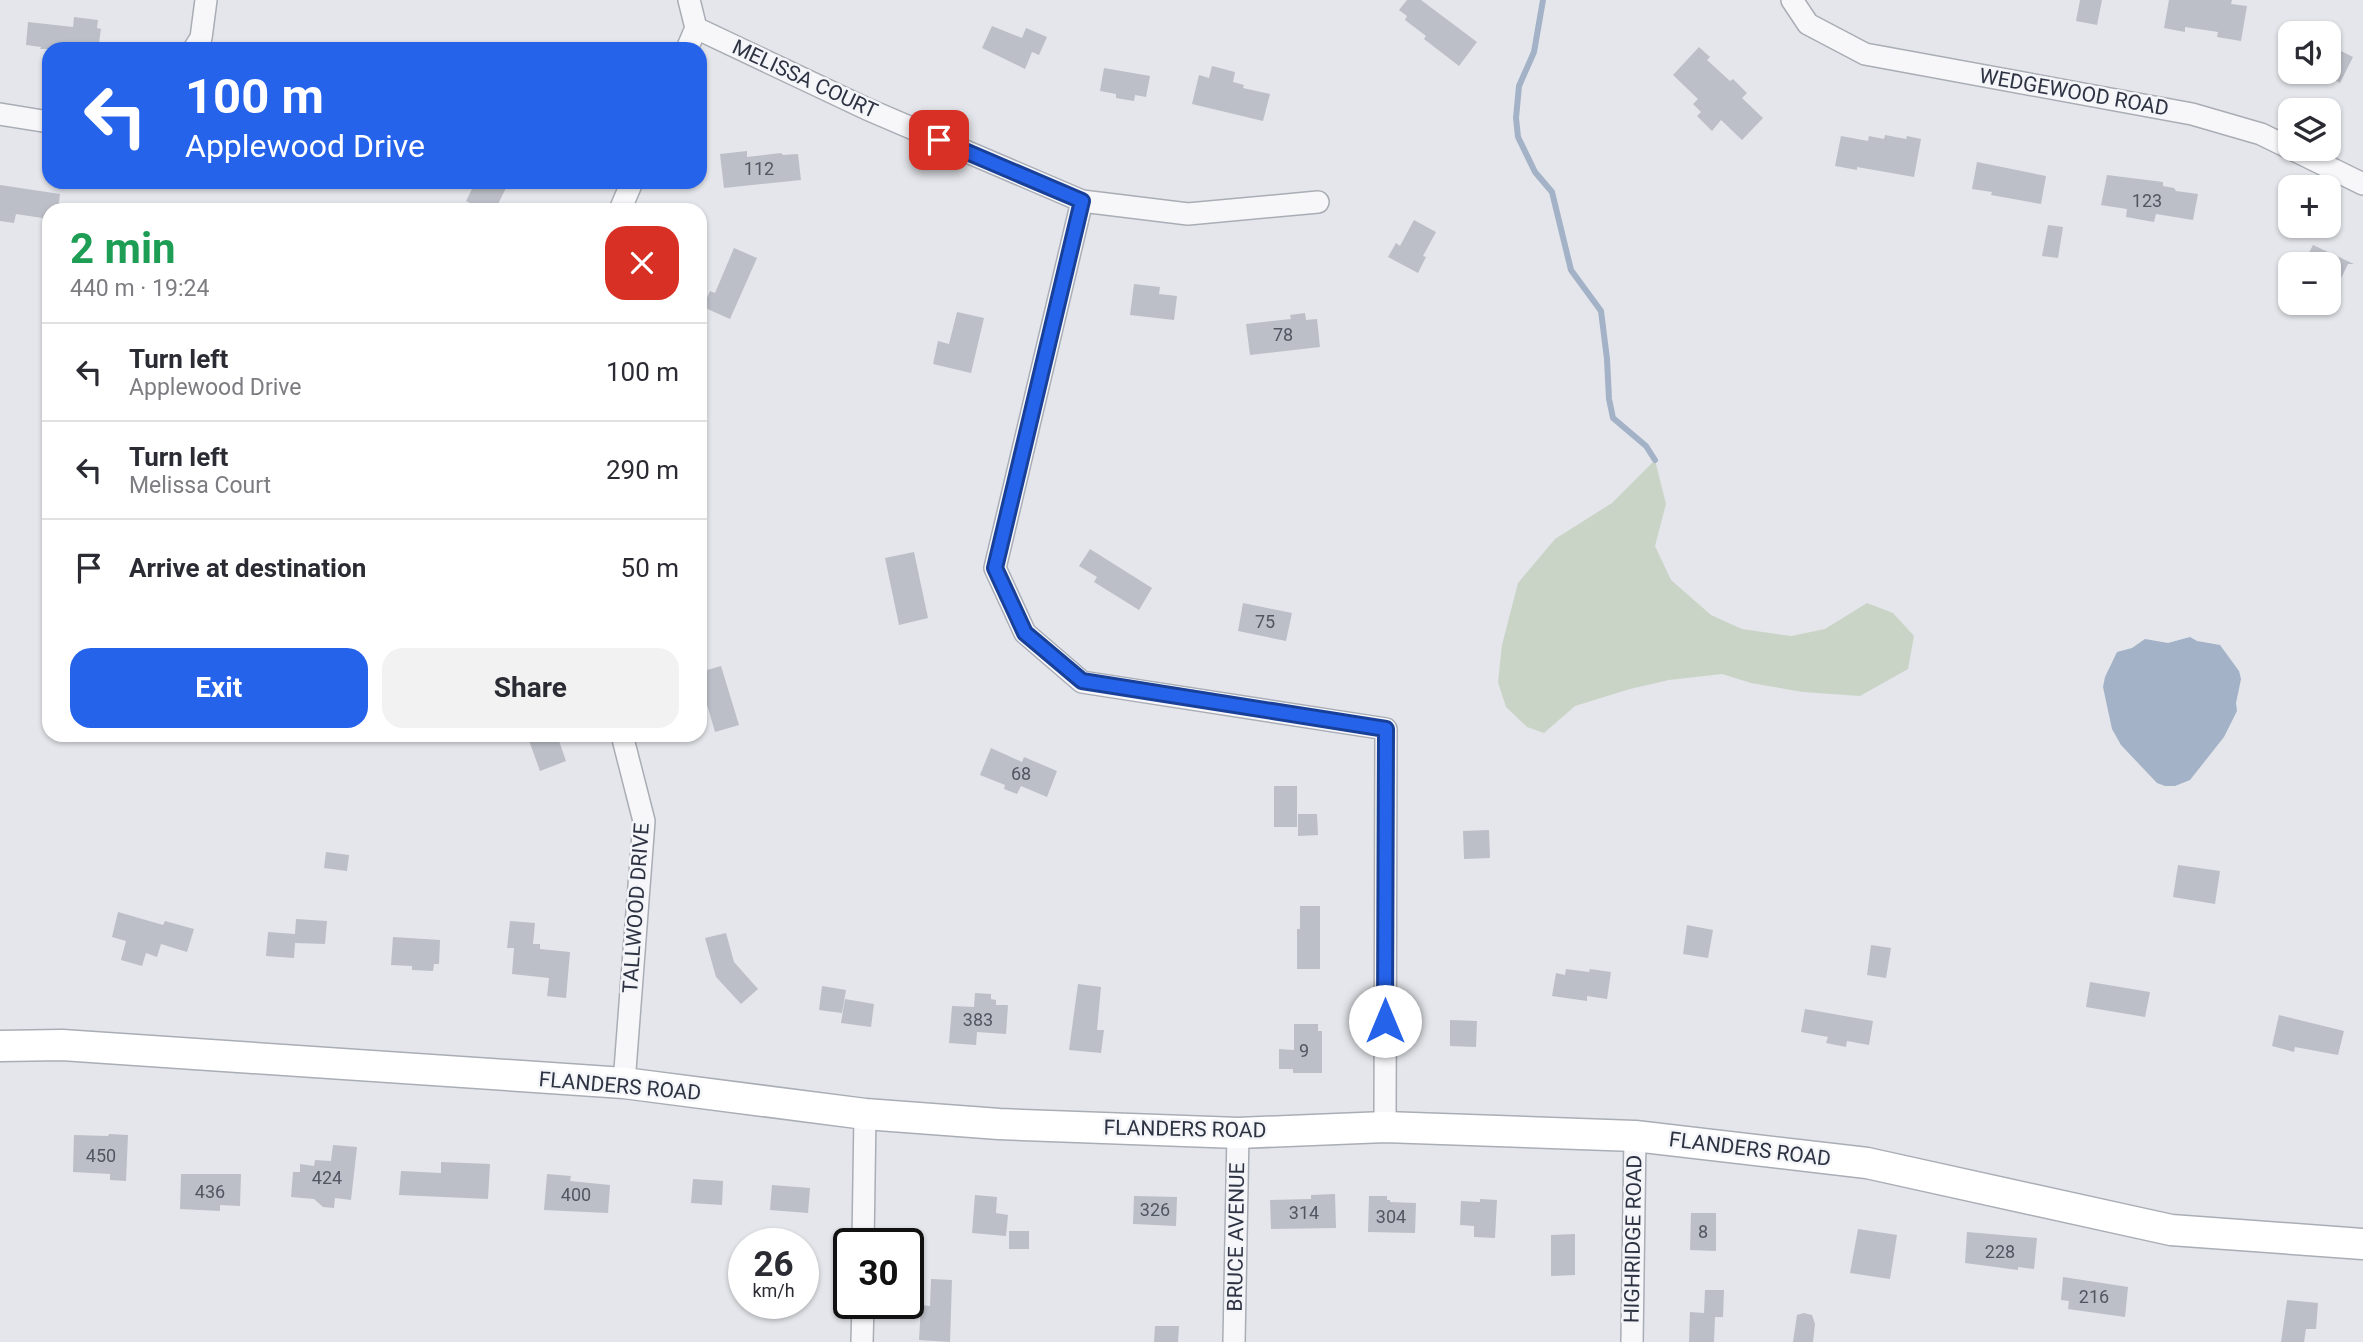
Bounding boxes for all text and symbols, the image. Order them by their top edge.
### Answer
map controls [2278,21,2341,315]
button: sound [2278,21,2341,84]
street label: MELISSA COURT [729,35,882,123]
street label: WEDGEWOOD ROAD [1977,64,2171,120]
text: 100 m [185,68,324,125]
icon: left [70,70,161,161]
button: layers [2278,98,2341,161]
pin [909,110,969,170]
icon: arrive [920,121,958,159]
text: Applewood Drive [185,127,425,165]
house number: 112 [744,158,774,179]
button: + [2278,175,2341,238]
house number: 123 [2132,190,2162,211]
text: 2 min [70,224,176,273]
button: close [605,226,679,300]
button: − [2278,252,2341,315]
text: 440 m · 19:24 [70,275,209,302]
house number: 78 [1273,324,1293,345]
text: Turn left [129,344,228,374]
icon: left [70,353,108,391]
text: 100 m [606,357,679,387]
text: Applewood Drive [129,374,302,401]
text: Turn left [129,442,228,472]
icon: left [70,451,108,489]
text: 290 m [606,455,679,485]
text: Melissa Court [129,472,271,499]
icon: arrive [70,549,108,587]
text: Arrive at destination [129,553,366,583]
text: 50 m [621,553,679,583]
house number: 75 [1255,611,1275,632]
button: Exit [70,648,368,728]
button: Share [382,648,679,728]
house number: 68 [1011,763,1031,784]
street label: TALLWOOD DRIVE [618,822,654,994]
position arrow [1348,984,1422,1058]
house number: 383 [963,1009,993,1030]
house number: 9 [1299,1040,1309,1061]
street label: FLANDERS ROAD [538,1067,702,1105]
street label: FLANDERS ROAD [1103,1116,1267,1142]
street label: FLANDERS ROAD [1668,1127,1832,1171]
house number: 450 [86,1145,116,1166]
street label: HIGHRIDGE ROAD [1620,1155,1646,1323]
street label: BRUCE AVENUE [1223,1162,1249,1312]
house number: 424 [312,1167,342,1188]
house number: 436 [195,1181,225,1202]
house number: 400 [561,1184,591,1205]
house number: 326 [1140,1199,1170,1220]
house number: 314 [1289,1202,1319,1223]
house number: 304 [1376,1206,1406,1227]
house number: 8 [1698,1221,1708,1242]
speed limit sign: 30 [833,1228,924,1319]
house number: 228 [1985,1241,2015,1262]
text: 26 [753,1244,794,1285]
text: km/h [752,1280,795,1301]
house number: 216 [2079,1286,2109,1307]

